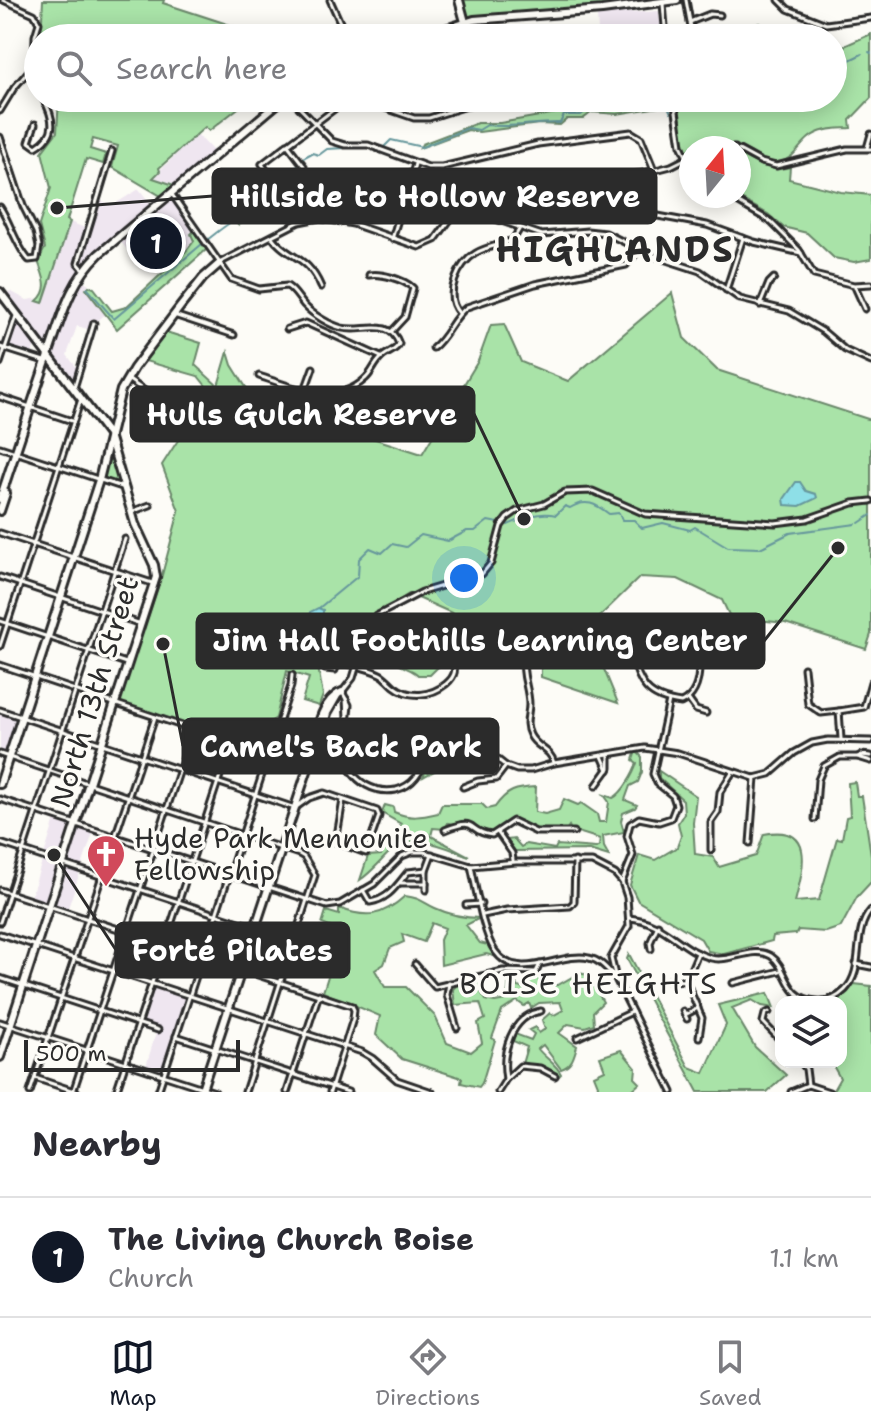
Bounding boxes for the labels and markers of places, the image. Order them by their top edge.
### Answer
callout: Hillside to Hollow Reserve [213,169,656,223]
pin: 1 [130,213,182,273]
callout: Hulls Gulch Reserve [131,387,474,441]
callout: Jim Hall Foothills Learning Center [197,614,764,668]
callout: Camel's Back Park [183,719,498,773]
place label: Hyde Park Mennonite Fellowship [134,819,428,889]
church icon: Hyde Park Mennonite Fellowship [85,833,127,888]
callout: Forté Pilates [116,923,349,977]

